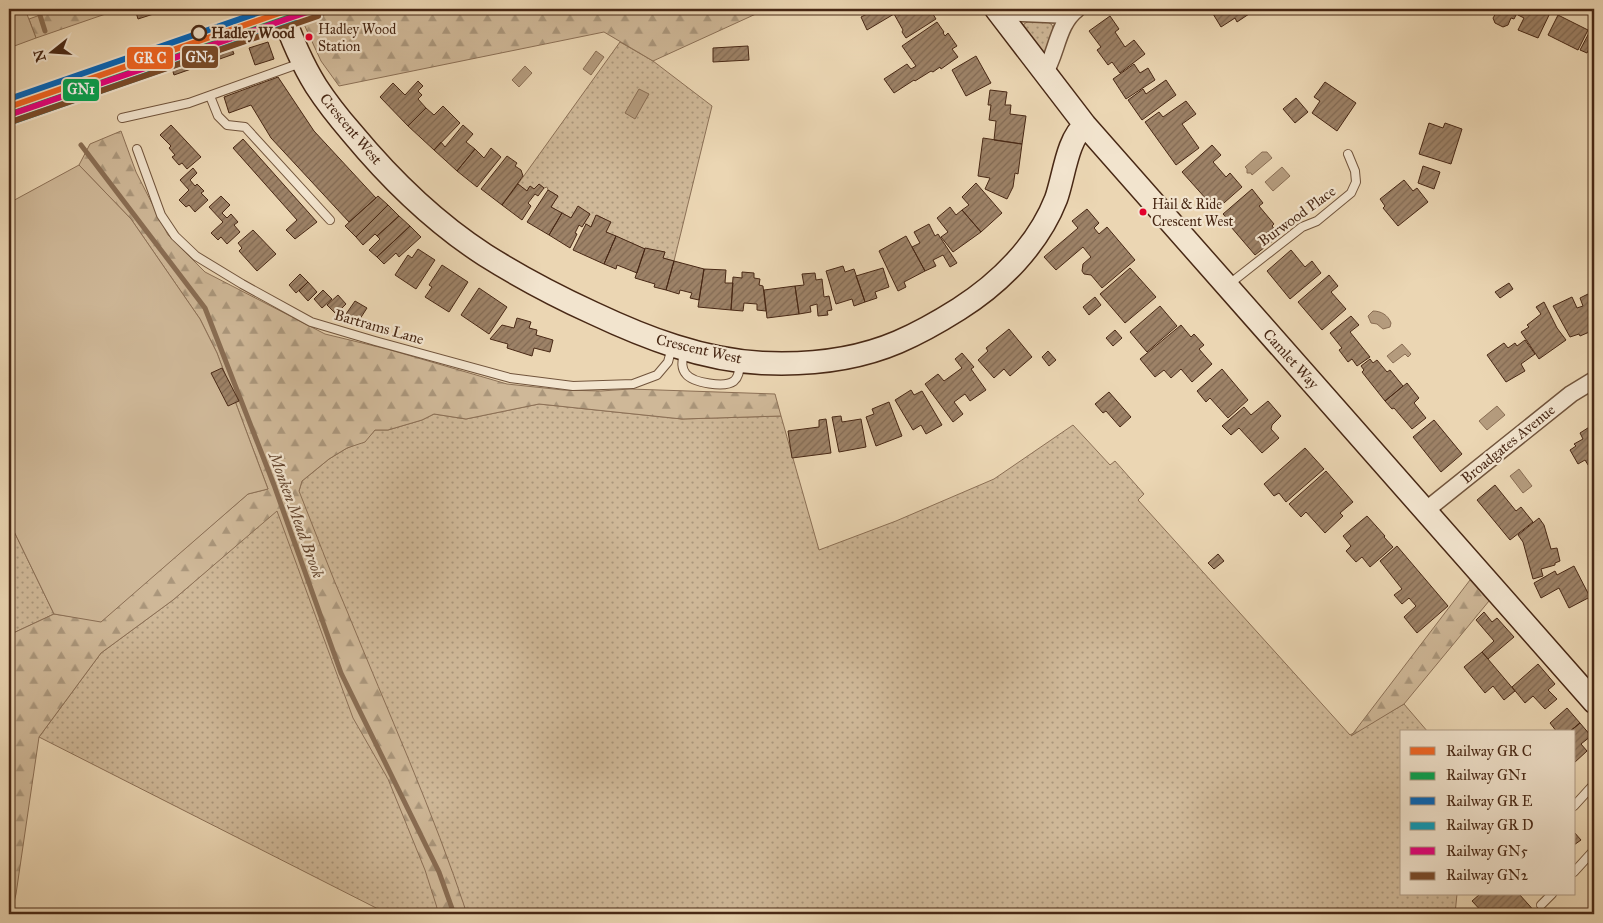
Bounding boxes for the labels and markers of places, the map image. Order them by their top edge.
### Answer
place label: Hadley Wood Station [318,21,396,55]
place label: Hadley Wood [211,24,295,43]
marker: Hadley Wood [191,25,207,41]
marker: Hadley Wood Station [304,32,314,42]
place label: Hail & Ride Crescent West [1152,196,1234,230]
marker: Hail & Ride Crescent West [1138,207,1148,217]

